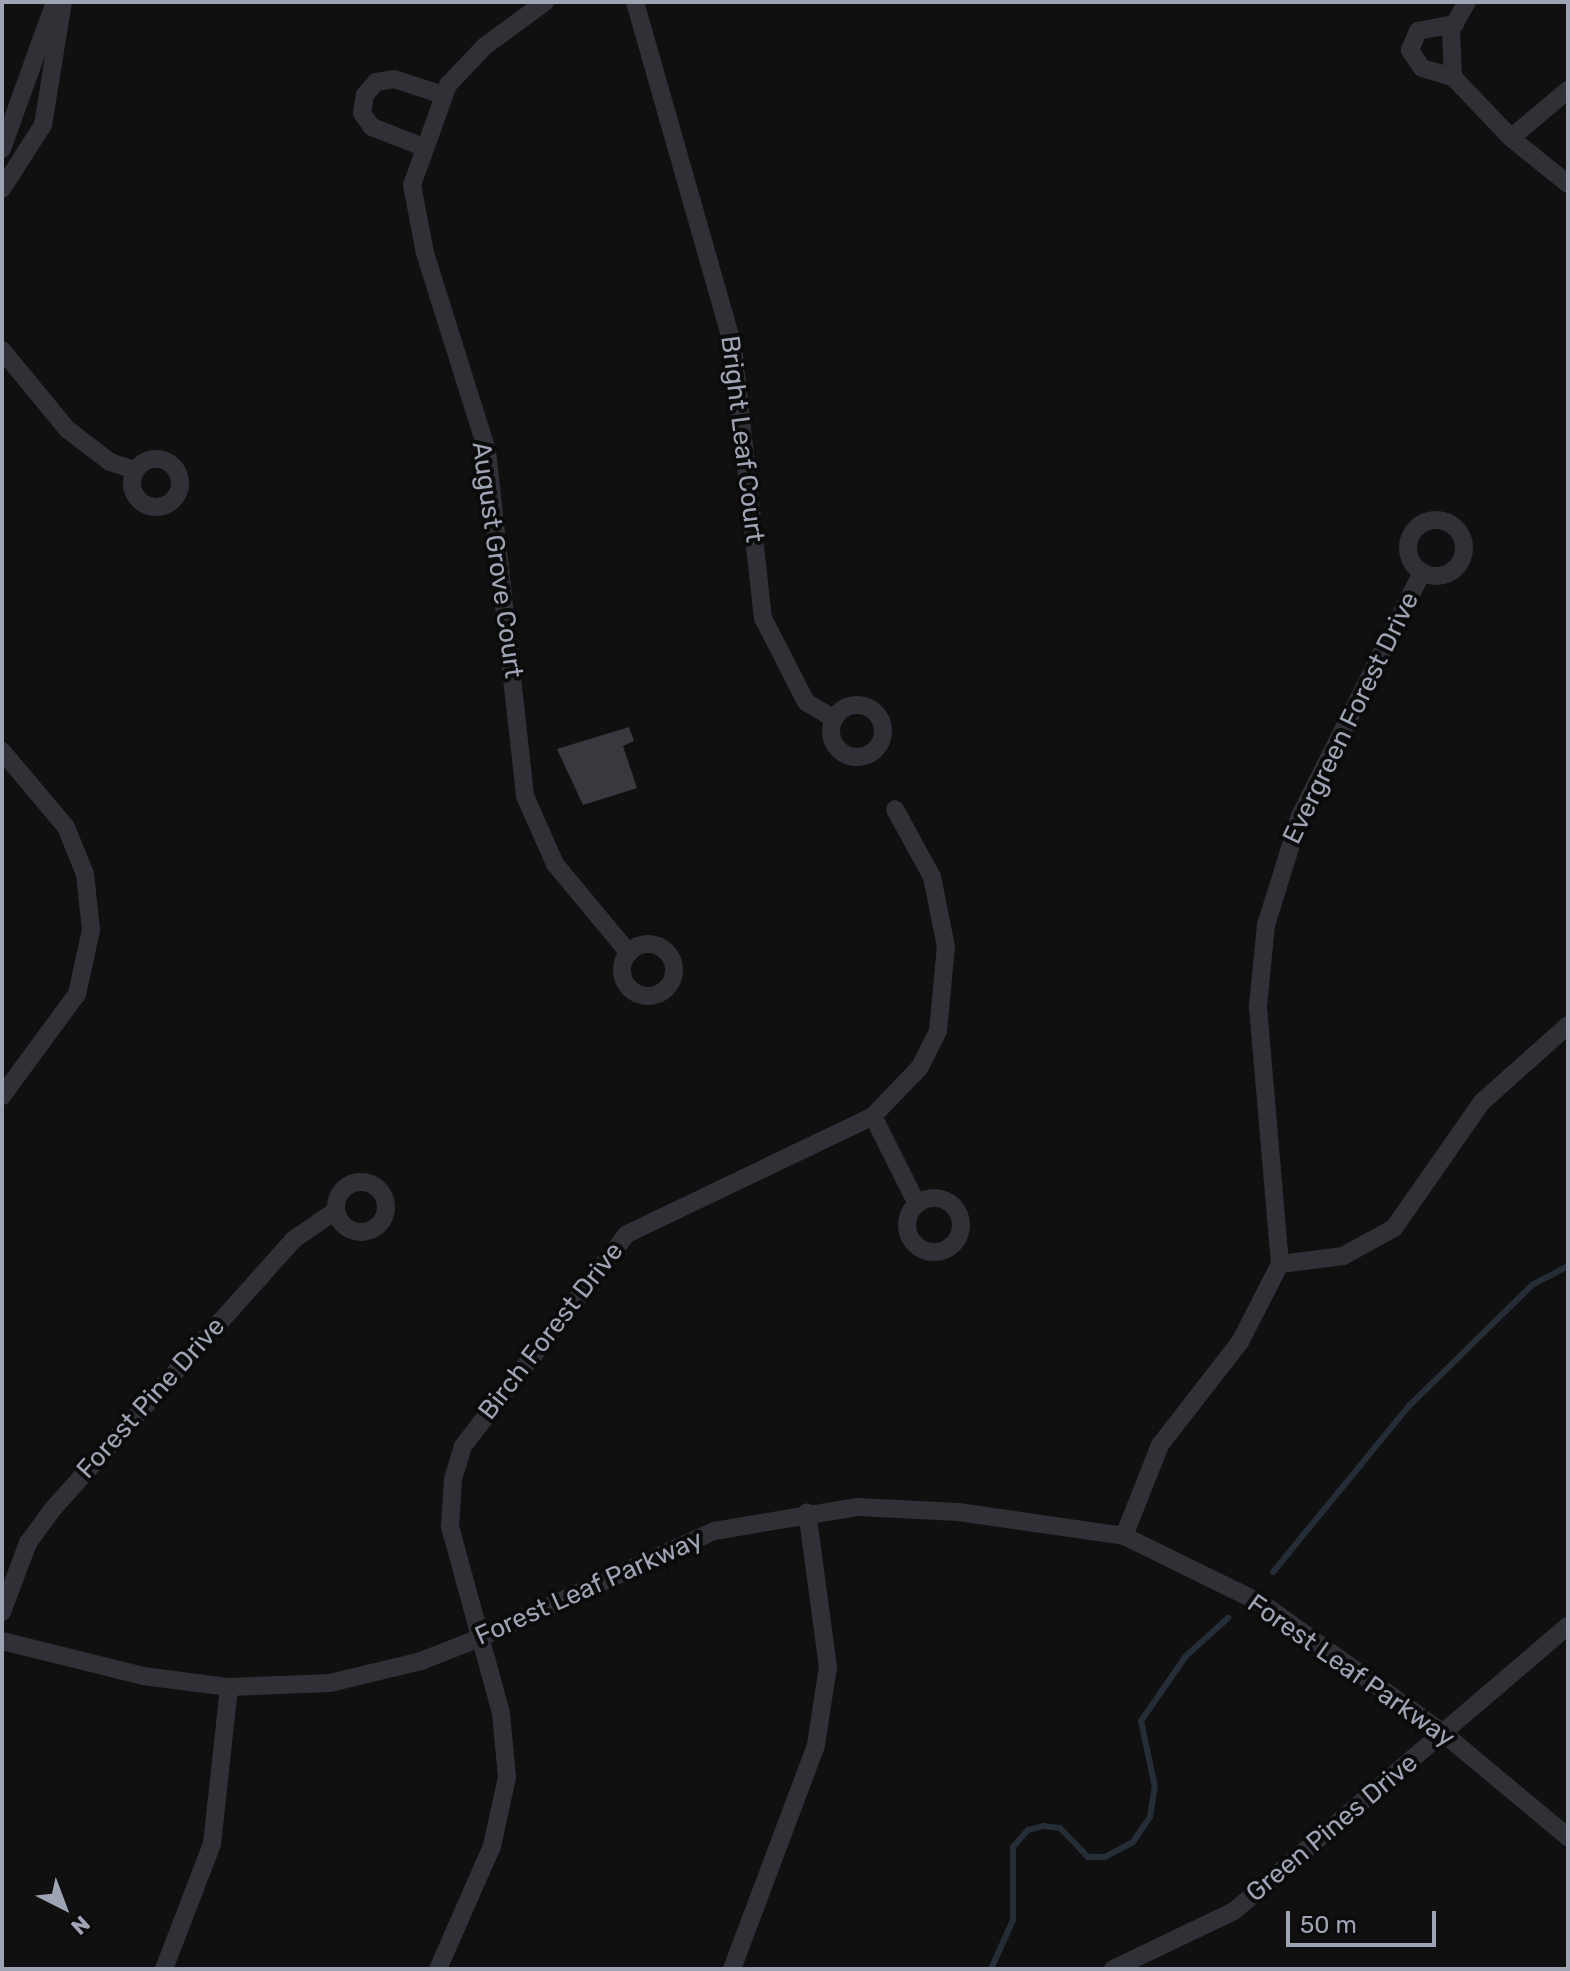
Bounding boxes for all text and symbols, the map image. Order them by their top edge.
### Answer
street label: Bright Leaf Court [714,334,770,544]
street label: August Grove Court [465,440,529,680]
street label: Evergreen Forest Drive [1276,587,1426,849]
street label: Birch Forest Drive [472,1236,630,1426]
street label: Forest Pine Drive [70,1311,232,1485]
street label: Forest Leaf Parkway [470,1524,708,1652]
street label: Forest Leaf Parkway [1241,1588,1461,1754]
street label: Green Pines Drive [1240,1747,1424,1909]
north arrow [24,1867,104,1947]
scale bar [1290,1895,1440,1945]
text: N [65,1910,95,1941]
text: 50 m [1300,1911,1357,1939]

